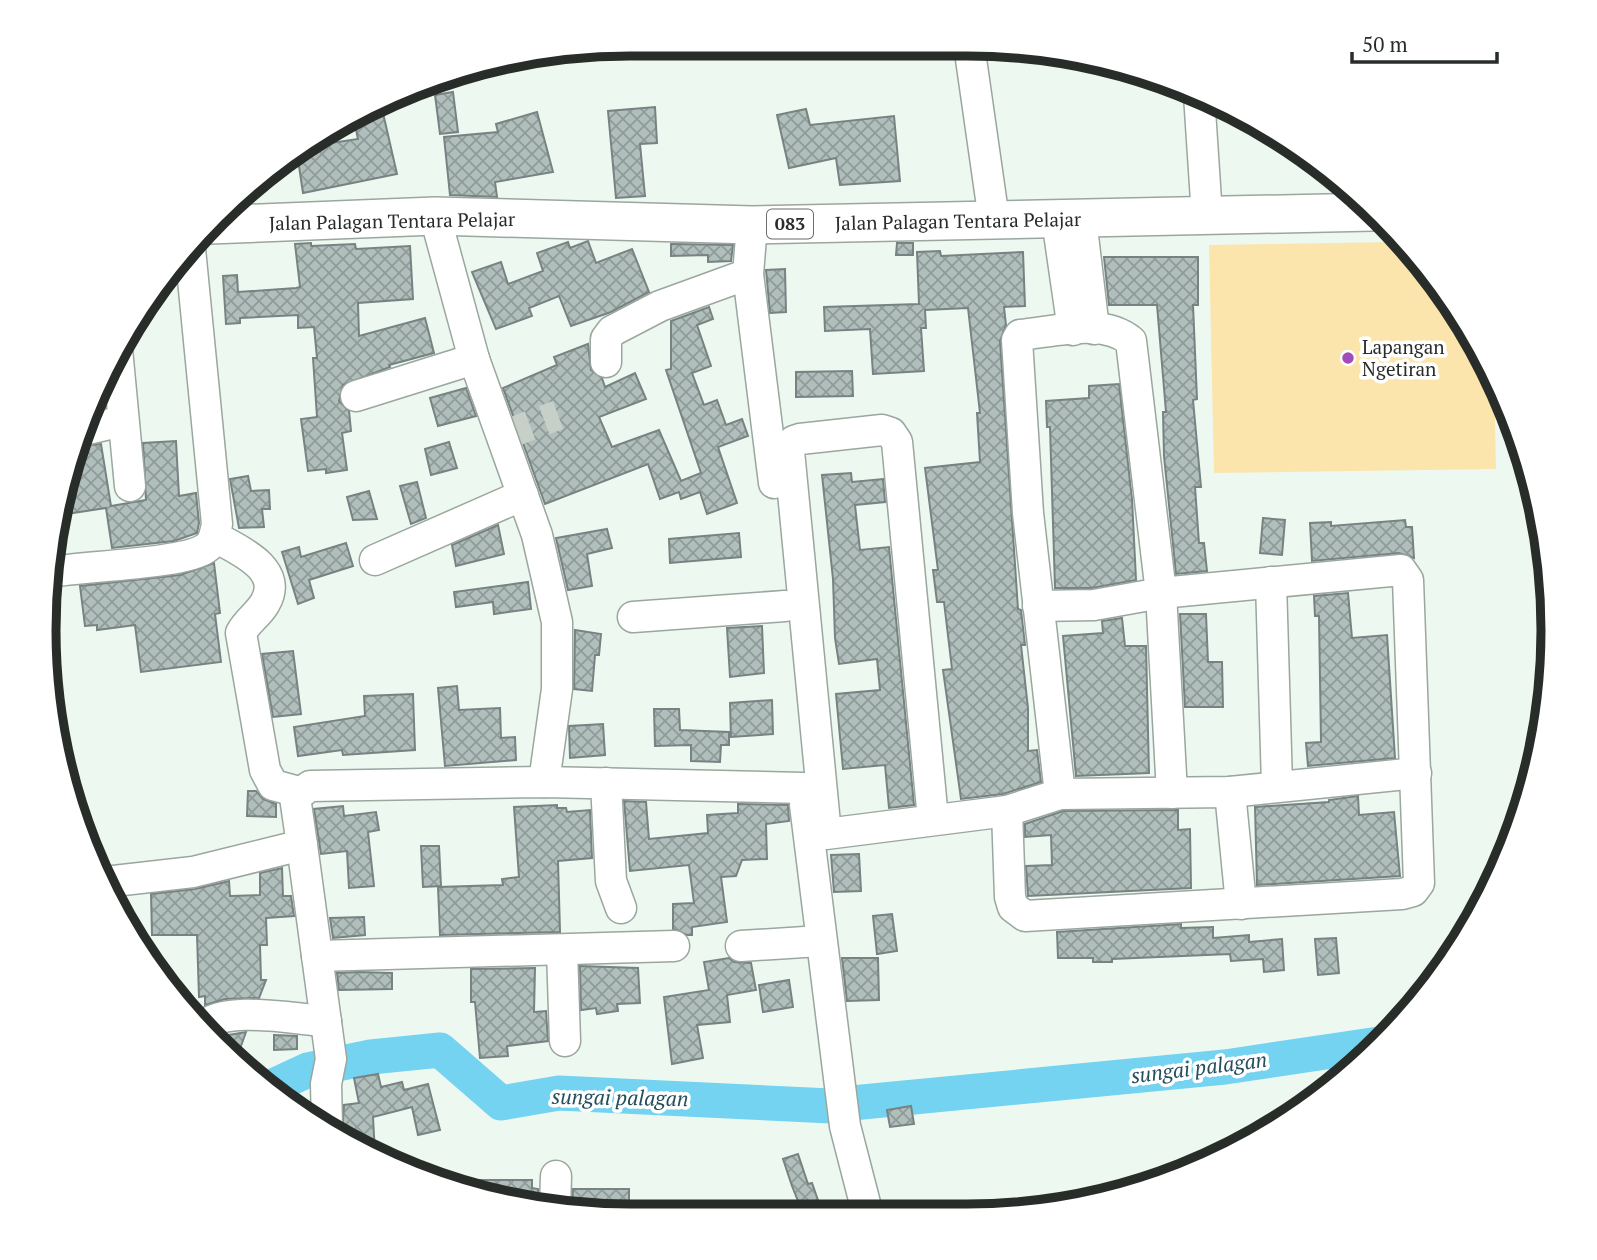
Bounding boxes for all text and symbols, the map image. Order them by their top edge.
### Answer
scale bar [1352,21,1497,65]
text: 50 m [1362,30,1408,58]
street label: Jalan Palagan Tentara Pelajar [269,206,516,235]
street label: Jalan Palagan Tentara Pelajar [835,206,1082,235]
road number: 083 [767,210,813,238]
place label: Lapangan Ngetiran [1362,334,1445,381]
marker: Lapangan Ngetiran [1340,350,1356,366]
water label: sungai palagan [1129,1045,1269,1089]
water label: sungai palagan [551,1082,689,1112]

